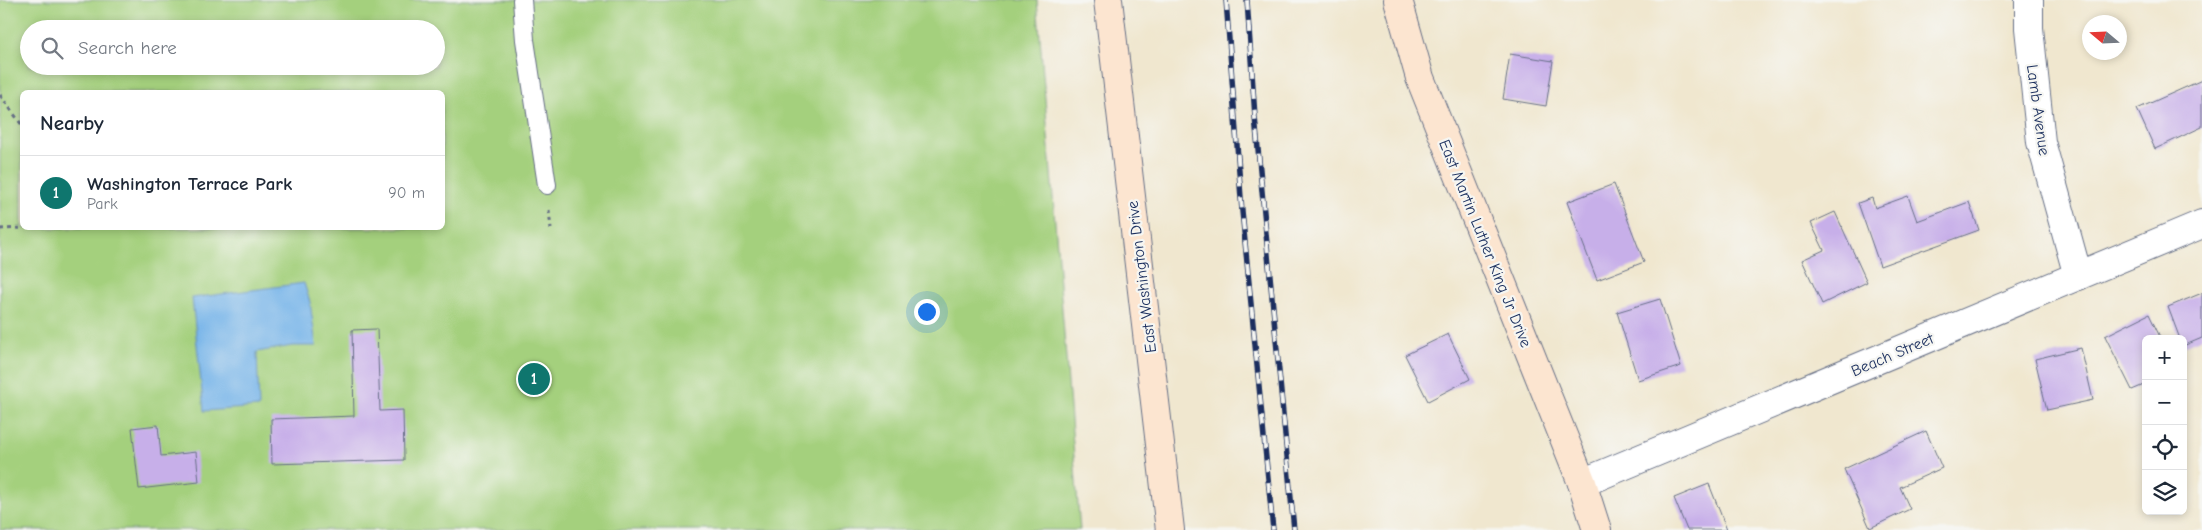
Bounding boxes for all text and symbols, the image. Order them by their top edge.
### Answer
north arrow [2082,15,2127,60]
search box [20,20,445,75]
icon: search [38,34,66,62]
text: Search here [78,37,177,59]
street label: Lamb Avenue [2023,63,2053,157]
text: Nearby [40,111,104,135]
street label: East Martin Luther King Jr Drive [1435,137,1535,350]
text: Washington Terrace Park [87,173,292,195]
text: 1 [53,184,59,202]
text: 90 m [388,184,425,202]
text: Park [87,195,118,213]
street label: East Washington Drive [1124,200,1160,354]
your location [914,299,940,325]
street label: Beach Street [1848,329,1937,380]
map controls [2142,335,2187,515]
button: + [2142,335,2187,380]
pin: 1 [518,360,550,398]
button: − [2142,380,2187,425]
button: locate [2142,425,2187,470]
button: layers [2142,470,2187,515]

